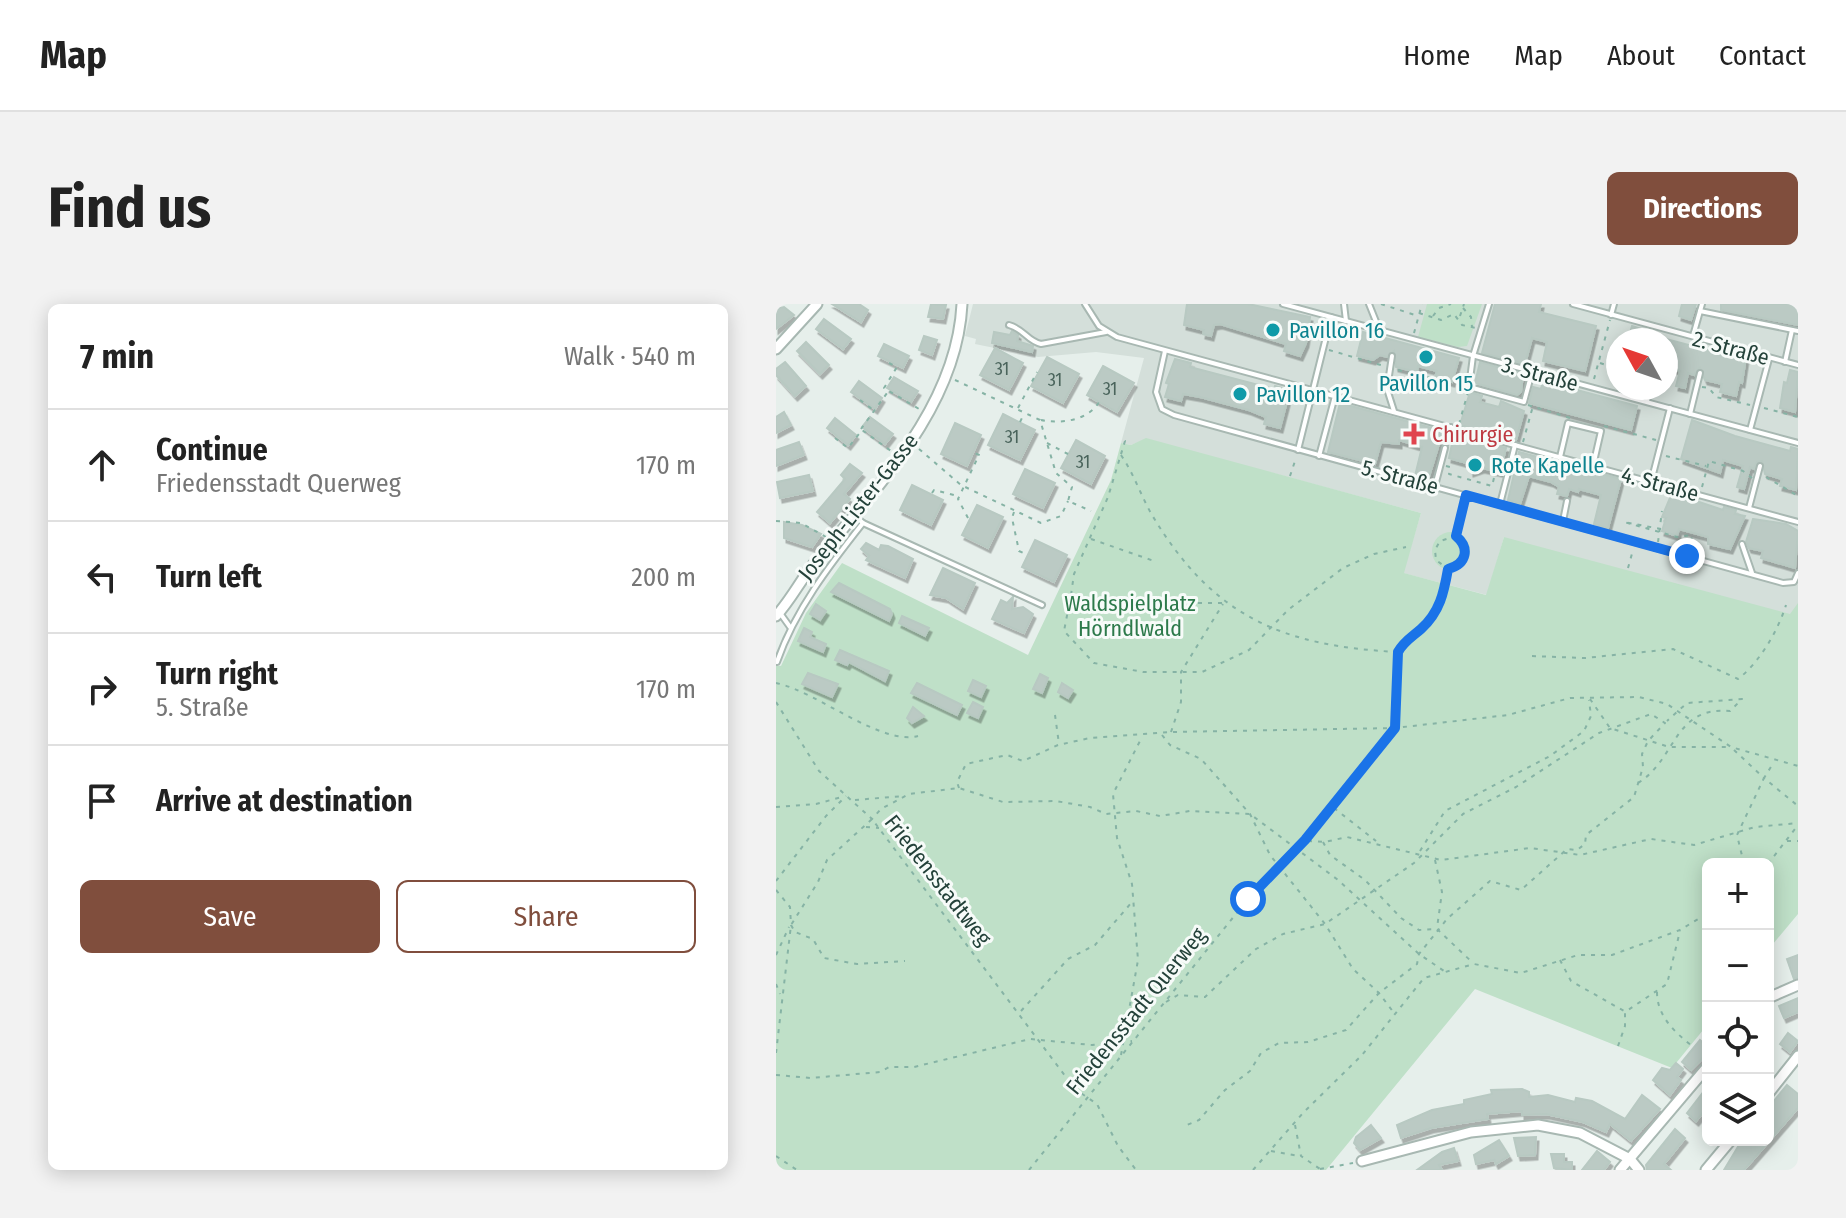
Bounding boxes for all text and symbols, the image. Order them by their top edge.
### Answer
text: Map [40,32,107,78]
text: Home [1403,39,1470,72]
text: Map [1514,39,1563,72]
text: About [1607,39,1675,72]
text: Contact [1719,39,1806,72]
button: Directions [1607,172,1798,245]
text: Find us [48,175,211,242]
place label: Pavillon 16 [1289,317,1385,344]
marker: Pavillon 16 [1264,321,1282,339]
street label: 2. Straße [1690,325,1772,371]
north arrow [1606,328,1678,400]
text: 7 min [80,336,154,377]
text: Walk · 540 m [564,341,696,372]
marker: Pavillon 15 [1417,348,1435,366]
street label: 3. Straße [1499,351,1581,397]
house number: 31 [995,358,1009,380]
house number: 31 [1048,369,1062,391]
place label: Pavillon 15 [1379,370,1473,397]
house number: 31 [1103,378,1117,400]
place label: Pavillon 12 [1256,381,1350,408]
marker: Pavillon 12 [1231,385,1249,403]
place label: Chirurgie [1432,421,1513,448]
marker: Chirurgie [1403,423,1425,445]
house number: 31 [1005,426,1019,448]
street label: Joseph-Lister-Gasse [792,428,924,586]
text: Continue [156,432,268,468]
icon: ahead [80,443,124,487]
text: 170 m [636,450,696,481]
house number: 31 [1076,451,1090,473]
place label: Rote Kapelle [1491,452,1604,479]
street label: 5. Straße [1359,454,1441,500]
marker: Rote Kapelle [1466,456,1484,474]
street label: 4. Straße [1618,461,1702,507]
text: Friedensstadt Querweg [156,468,401,499]
route end [1669,538,1705,574]
icon: left [80,555,124,599]
text: Turn left [156,559,262,595]
text: 200 m [631,562,696,593]
park label: Waldspielplatz Hörndlwald [1064,590,1196,642]
text: Turn right [156,656,278,692]
icon: right [80,667,124,711]
text: 170 m [636,674,696,705]
text: 5. Straße [156,692,249,723]
icon: arrive [80,779,124,823]
text: Arrive at destination [156,783,413,819]
street label: Friedensstadtweg [879,809,998,951]
map controls [1702,858,1774,1146]
button: + [1702,858,1774,930]
button: Save [80,880,380,953]
button: Share [396,880,696,953]
route start [1230,881,1266,917]
street label: Friedensstadt Querweg [1060,921,1212,1100]
button: − [1702,930,1774,1002]
button: locate [1702,1002,1774,1074]
button: layers [1702,1074,1774,1146]

